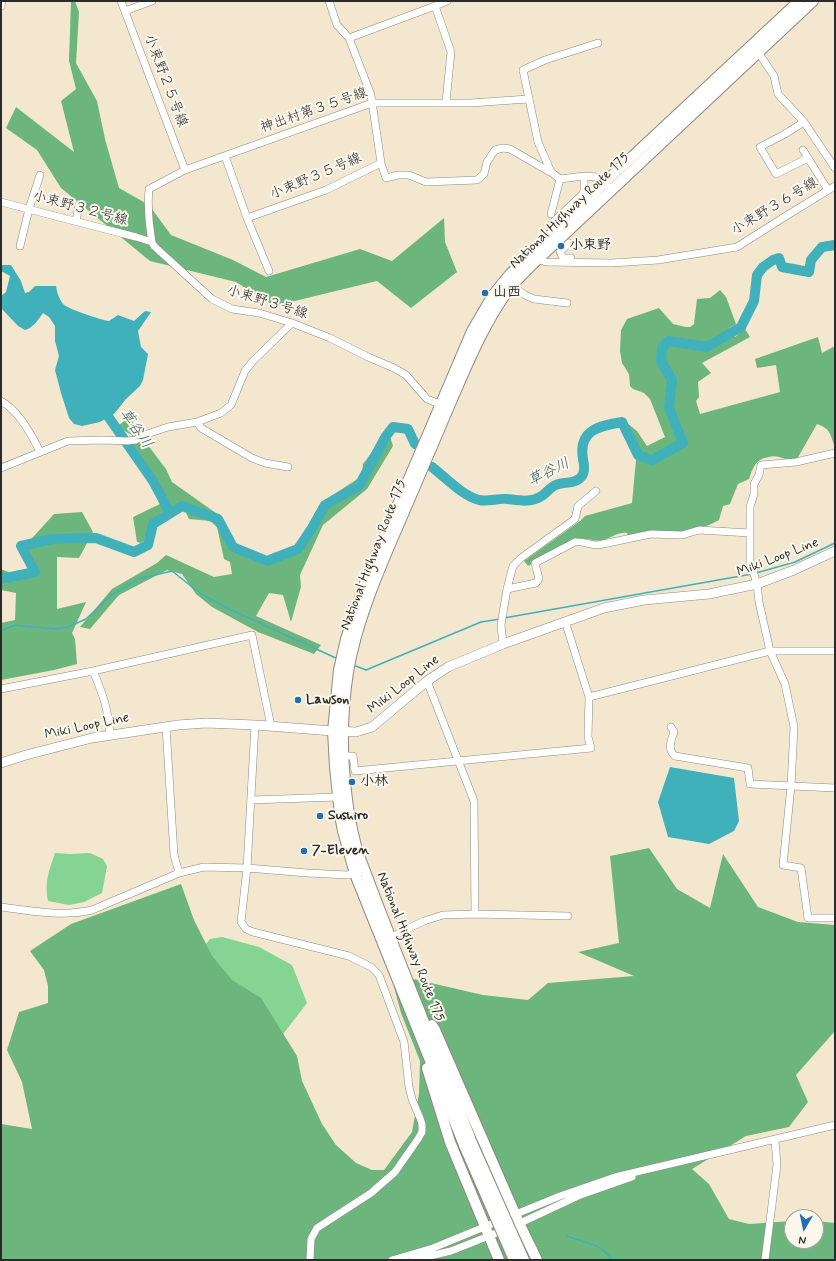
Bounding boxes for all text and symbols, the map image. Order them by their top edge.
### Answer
street label: 小束野２５号線 [140,32,190,130]
street label: 神出村第３５号線 [258,85,370,137]
street label: National Highway Route 175 [507,149,633,273]
street label: 小束野３５号線 [268,150,364,204]
street label: 小束野３６号線 [729,175,821,239]
street label: 小束野３２号線 [30,188,130,230]
place label: 小束野 [569,238,611,254]
marker: 小束野 [556,241,566,251]
street label: 小束野３号線 [224,283,310,323]
place label: 山西 [493,285,521,301]
marker: 山西 [480,288,490,298]
water label: 草谷川 [115,405,155,453]
water label: 草谷川 [525,455,573,491]
street label: National Highway Route 175 [337,477,411,633]
street label: Miki Loop Line [735,535,821,581]
street label: Miki Loop Line [365,652,443,718]
place label: Lawson [306,692,349,708]
marker: Lawson [293,695,303,705]
street label: Miki Loop Line [43,710,131,744]
place label: 小林 [360,774,388,790]
marker: 小林 [347,777,357,787]
place label: Sushiro [328,808,368,824]
marker: Sushiro [315,811,325,821]
place label: 7-Eleven [312,843,370,859]
marker: 7-Eleven [299,846,309,856]
street label: National Highway Route 175 [372,870,448,1024]
north arrow [784,1209,824,1249]
text: N [798,1232,807,1247]

